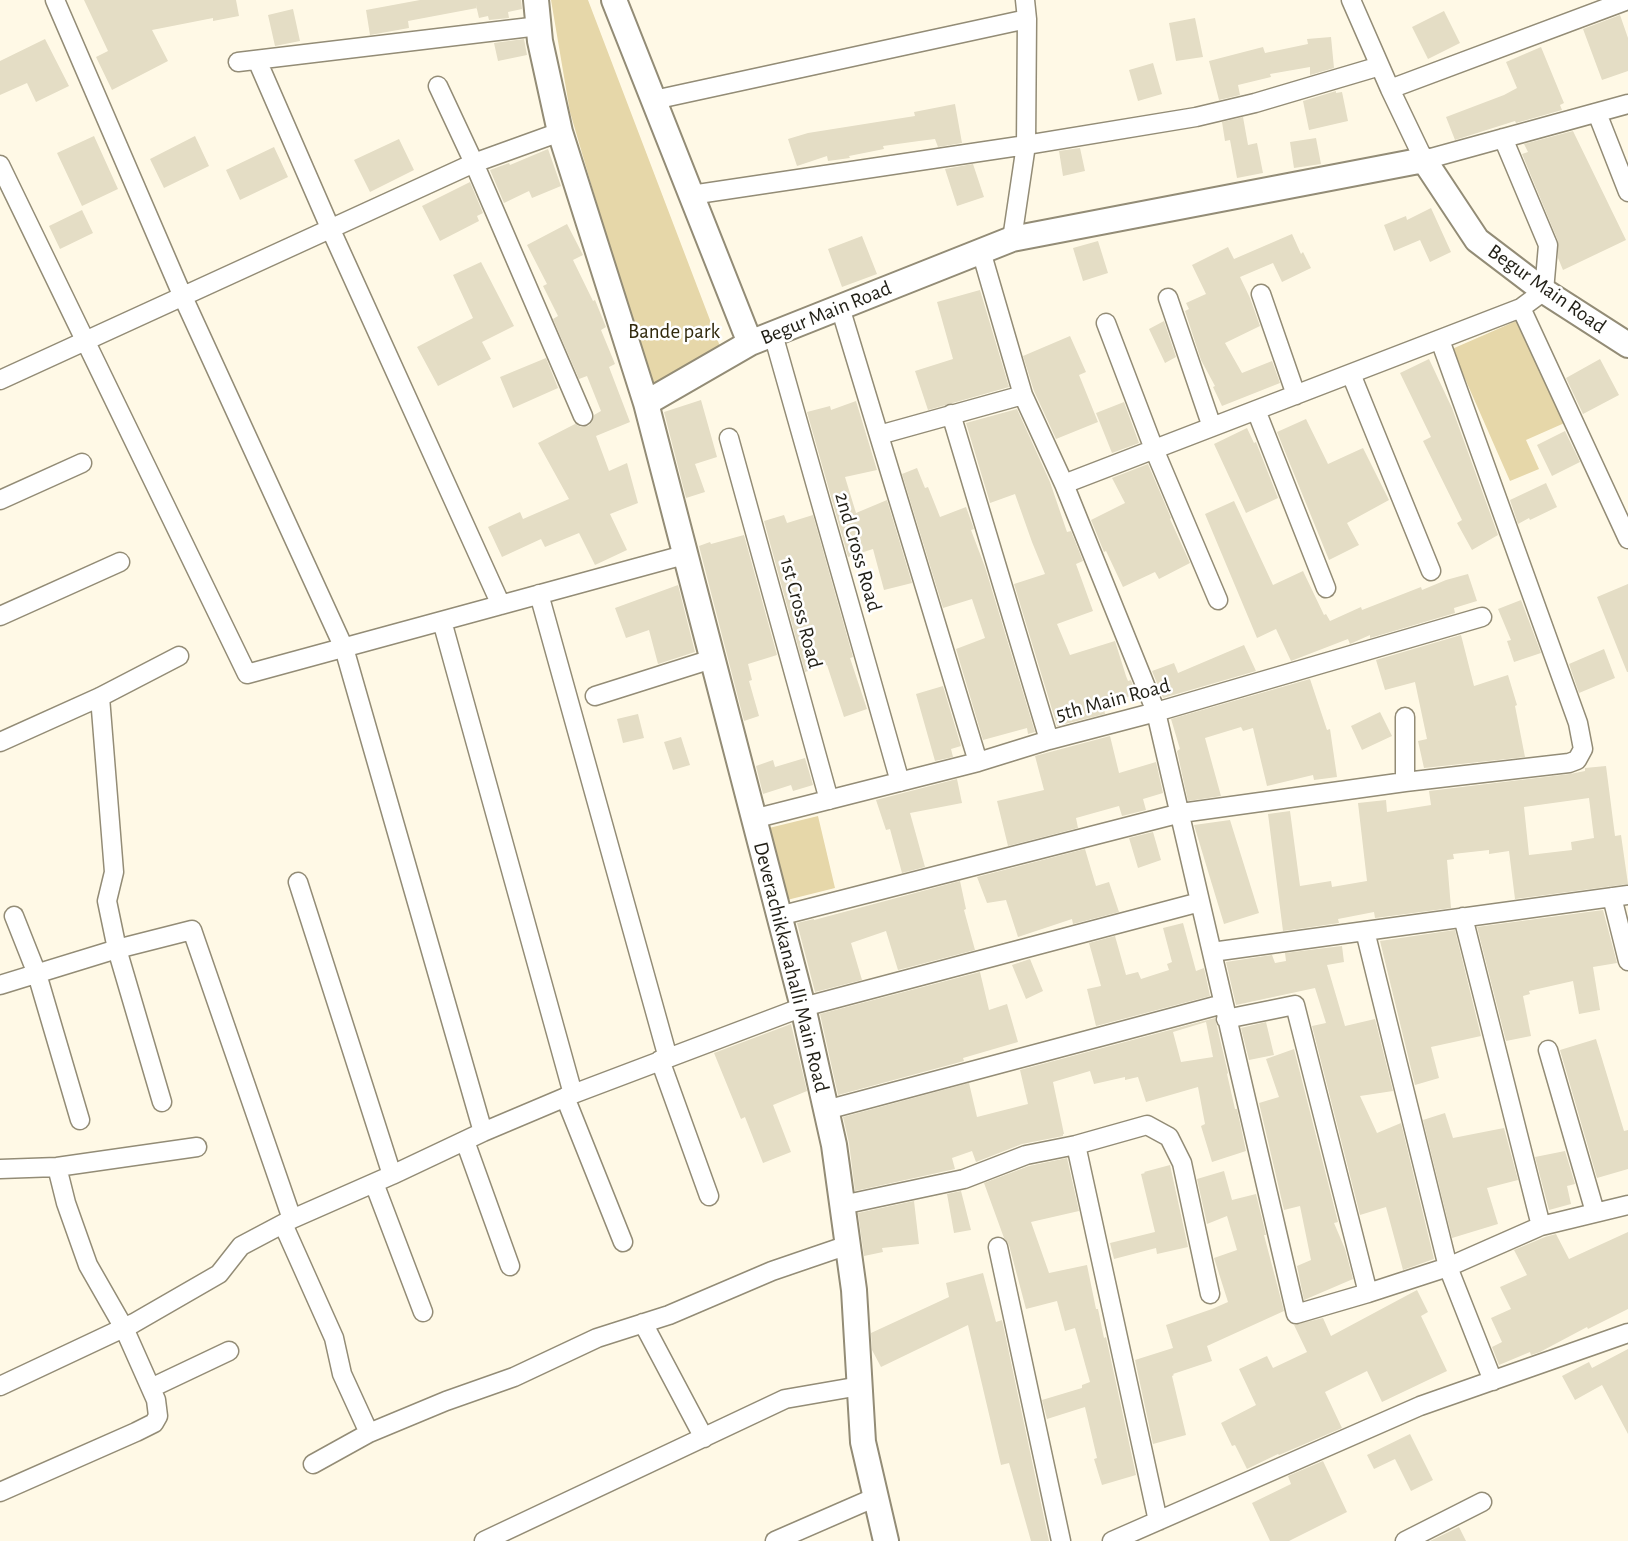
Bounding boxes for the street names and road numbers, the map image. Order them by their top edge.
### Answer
street label: Begur Main Road [1483,239,1611,339]
street label: Begur Main Road [757,275,895,351]
street label: 2nd Cross Road [829,489,887,615]
street label: 1st Cross Road [774,555,828,671]
street label: 5th Main Road [1053,673,1173,727]
street label: Deverachikkanahalli Main Road [748,839,834,1095]

